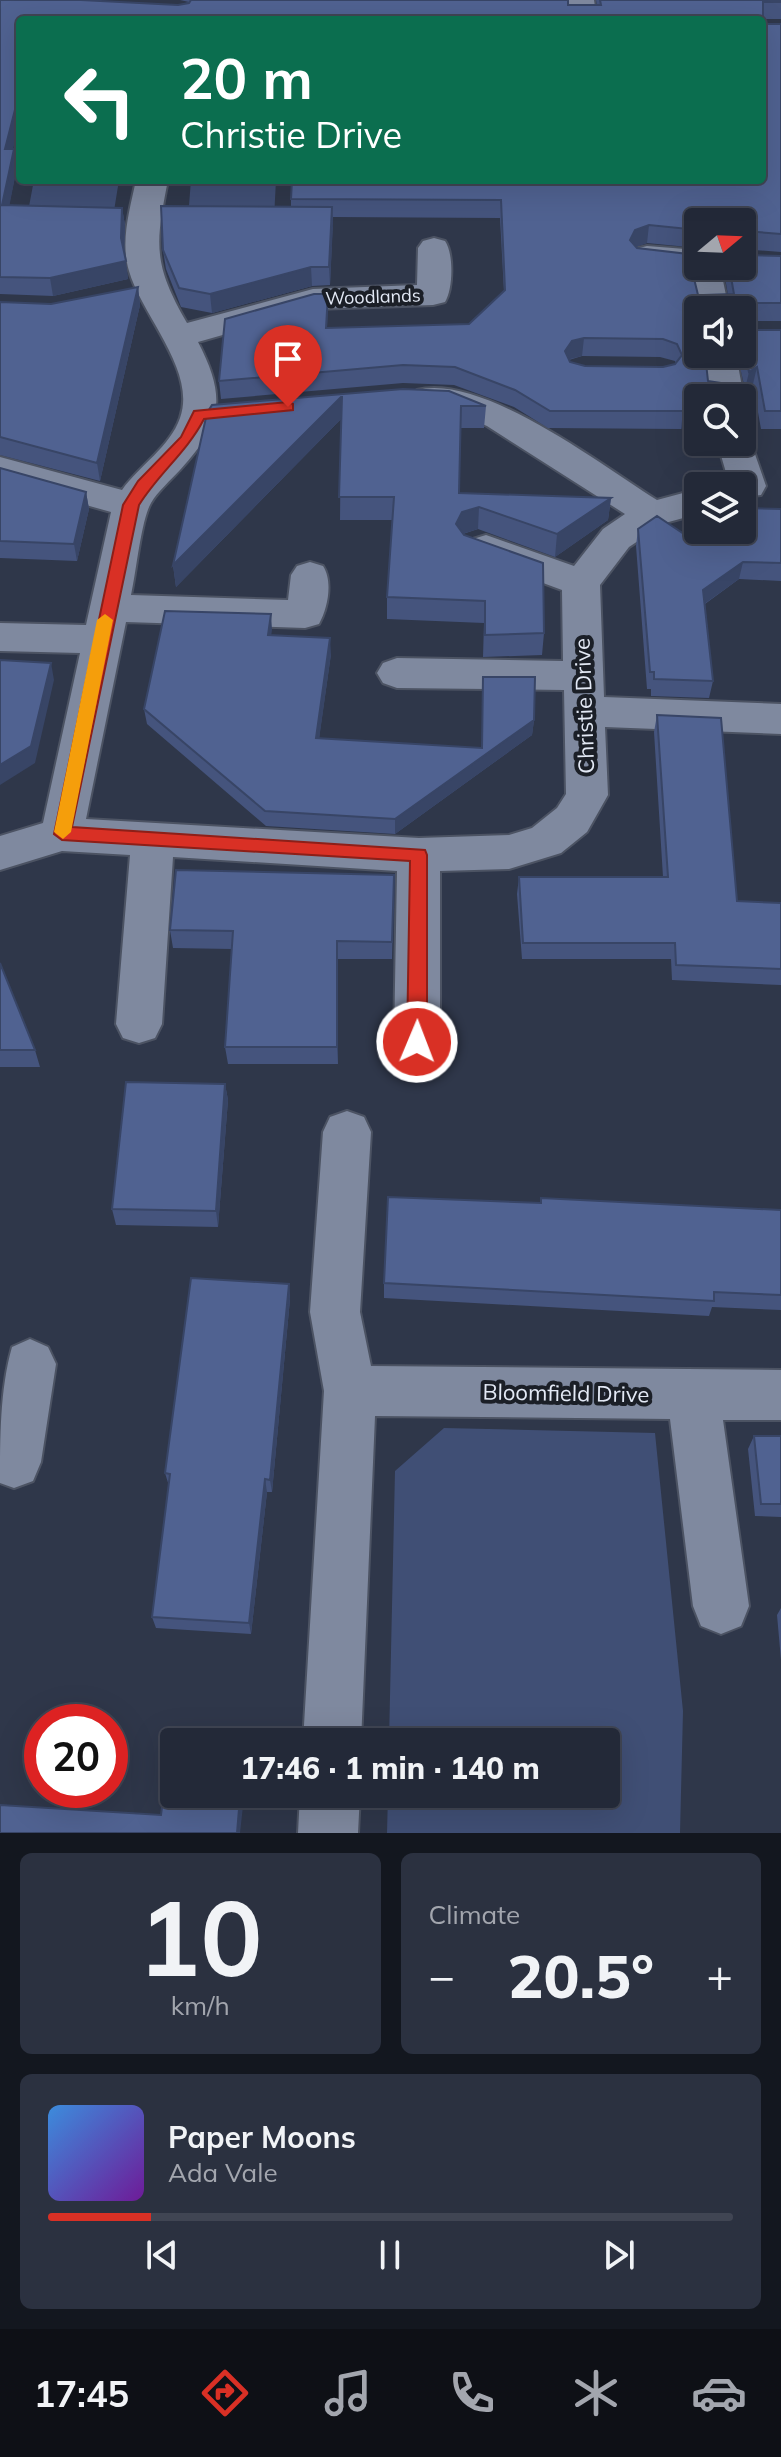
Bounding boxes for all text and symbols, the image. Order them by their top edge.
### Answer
text: 20 m [180,43,313,113]
icon: left [48,48,152,152]
text: Christie Drive [180,112,402,157]
north arrow [684,208,756,280]
map controls [684,208,756,544]
street label: Woodlands [325,283,421,310]
button: sound [684,296,756,368]
pin [254,325,322,407]
icon: arrive [266,337,310,381]
button: search [684,384,756,456]
button: layers [684,472,756,544]
street label: Christie Drive [568,638,600,774]
position arrow [375,1000,459,1084]
street label: Bloomfield Drive [482,1378,650,1408]
speed limit sign: 20 [24,1704,128,1808]
text: 17:46 · 1 min · 140 m [240,1749,540,1787]
text: 10 [138,1871,263,2002]
text: Climate [429,1898,520,1931]
text: 20.5° [507,1938,654,2013]
text: − [429,1948,455,2003]
text: + [707,1948,733,2003]
text: km/h [171,1989,230,2022]
text: Paper Moons [168,2118,356,2156]
text: Ada Vale [168,2156,278,2189]
icon: previous [140,2233,184,2277]
icon: pause [368,2233,412,2277]
icon: next [597,2233,641,2277]
icon: directions [197,2365,253,2421]
icon: music [320,2365,376,2421]
icon: phone [444,2365,500,2421]
icon: climate [568,2365,624,2421]
icon: car [691,2365,747,2421]
text: 17:45 [34,2371,129,2416]

